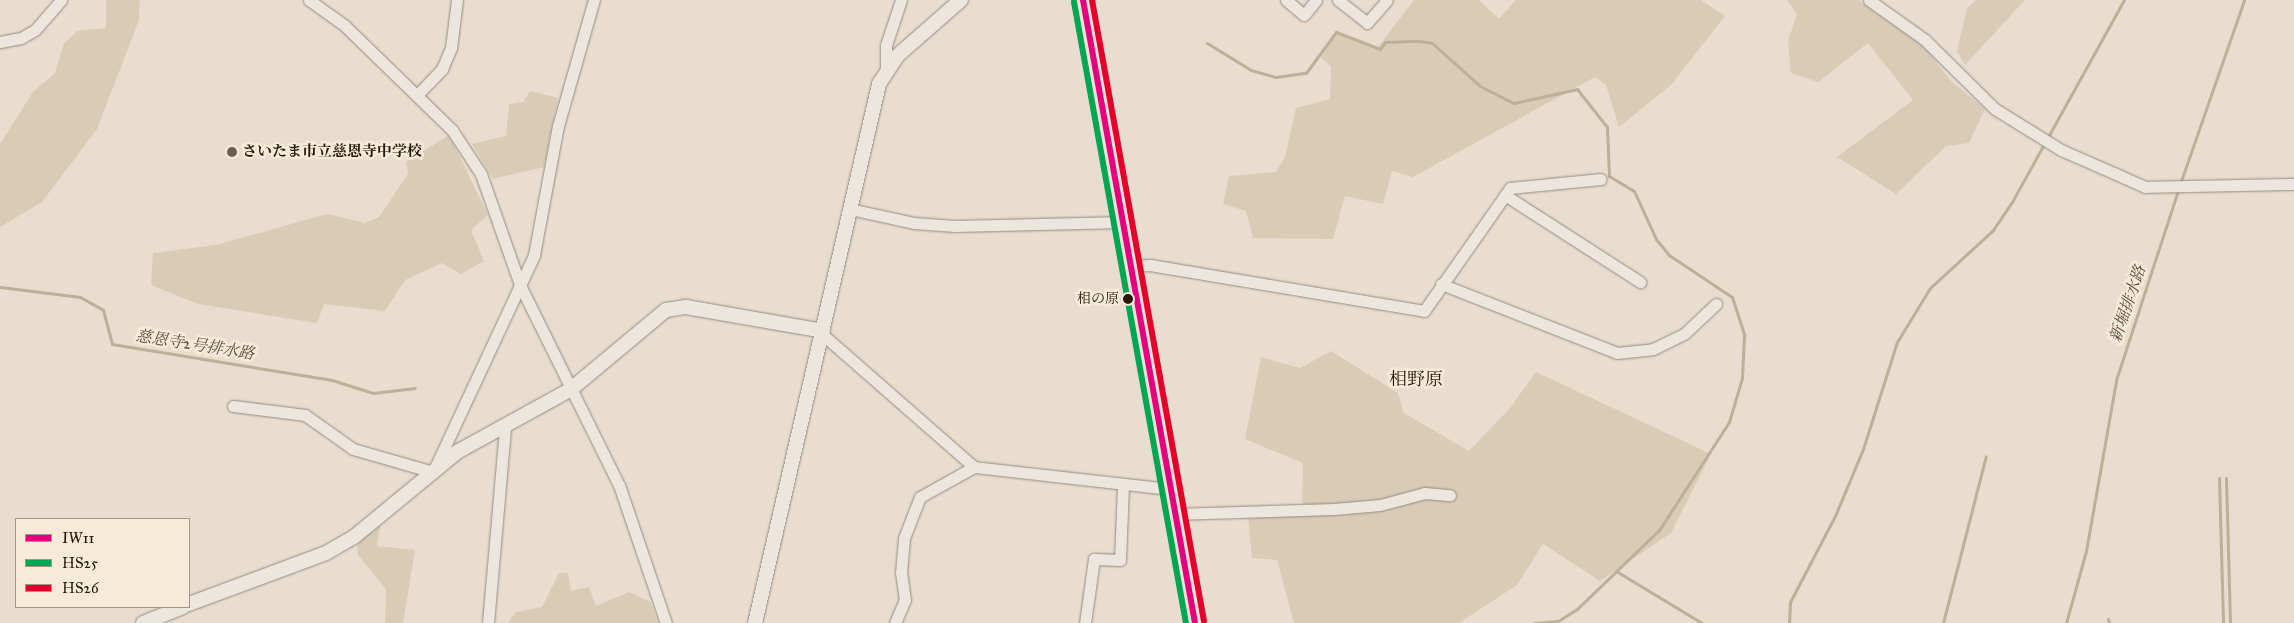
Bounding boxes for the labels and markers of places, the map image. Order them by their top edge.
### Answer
place label: さいたま市立慈恩寺中学校 [242,143,422,161]
marker: さいたま市立慈恩寺中学校 [226,146,238,158]
place label: 相の原 [1077,291,1119,307]
marker: 相の原 [1123,294,1133,304]

